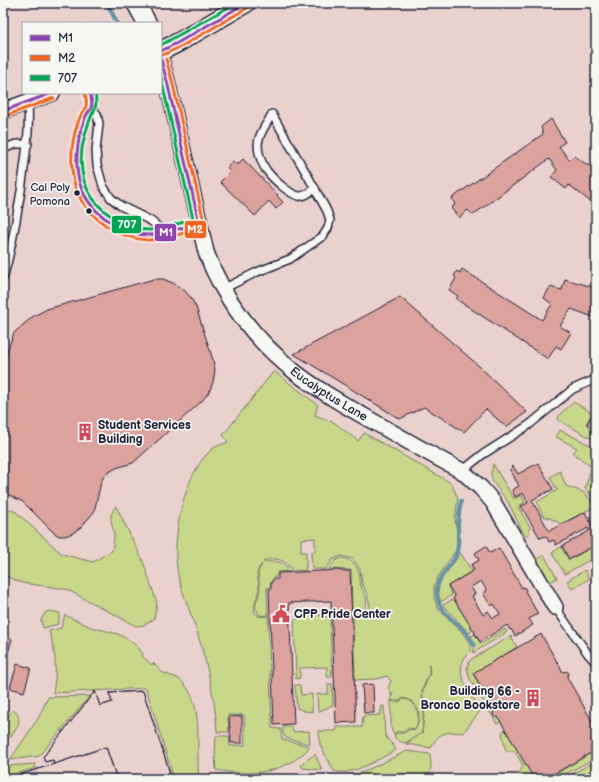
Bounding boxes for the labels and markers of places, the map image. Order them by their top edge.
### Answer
place label: Cal Poly Pomona [29,181,70,208]
marker: Cal Poly Pomona [72,188,82,198]
unlabelled marker [84,206,94,216]
place label: Student Services Building [98,418,191,447]
building icon: Student Services Building [75,422,95,442]
public building icon: CPP Pride Center [271,604,291,624]
place label: CPP Pride Center [294,607,391,622]
place label: Building 66 - Bronco Bookstore [420,684,520,713]
building icon: Building 66 - Bronco Bookstore [523,688,543,708]

